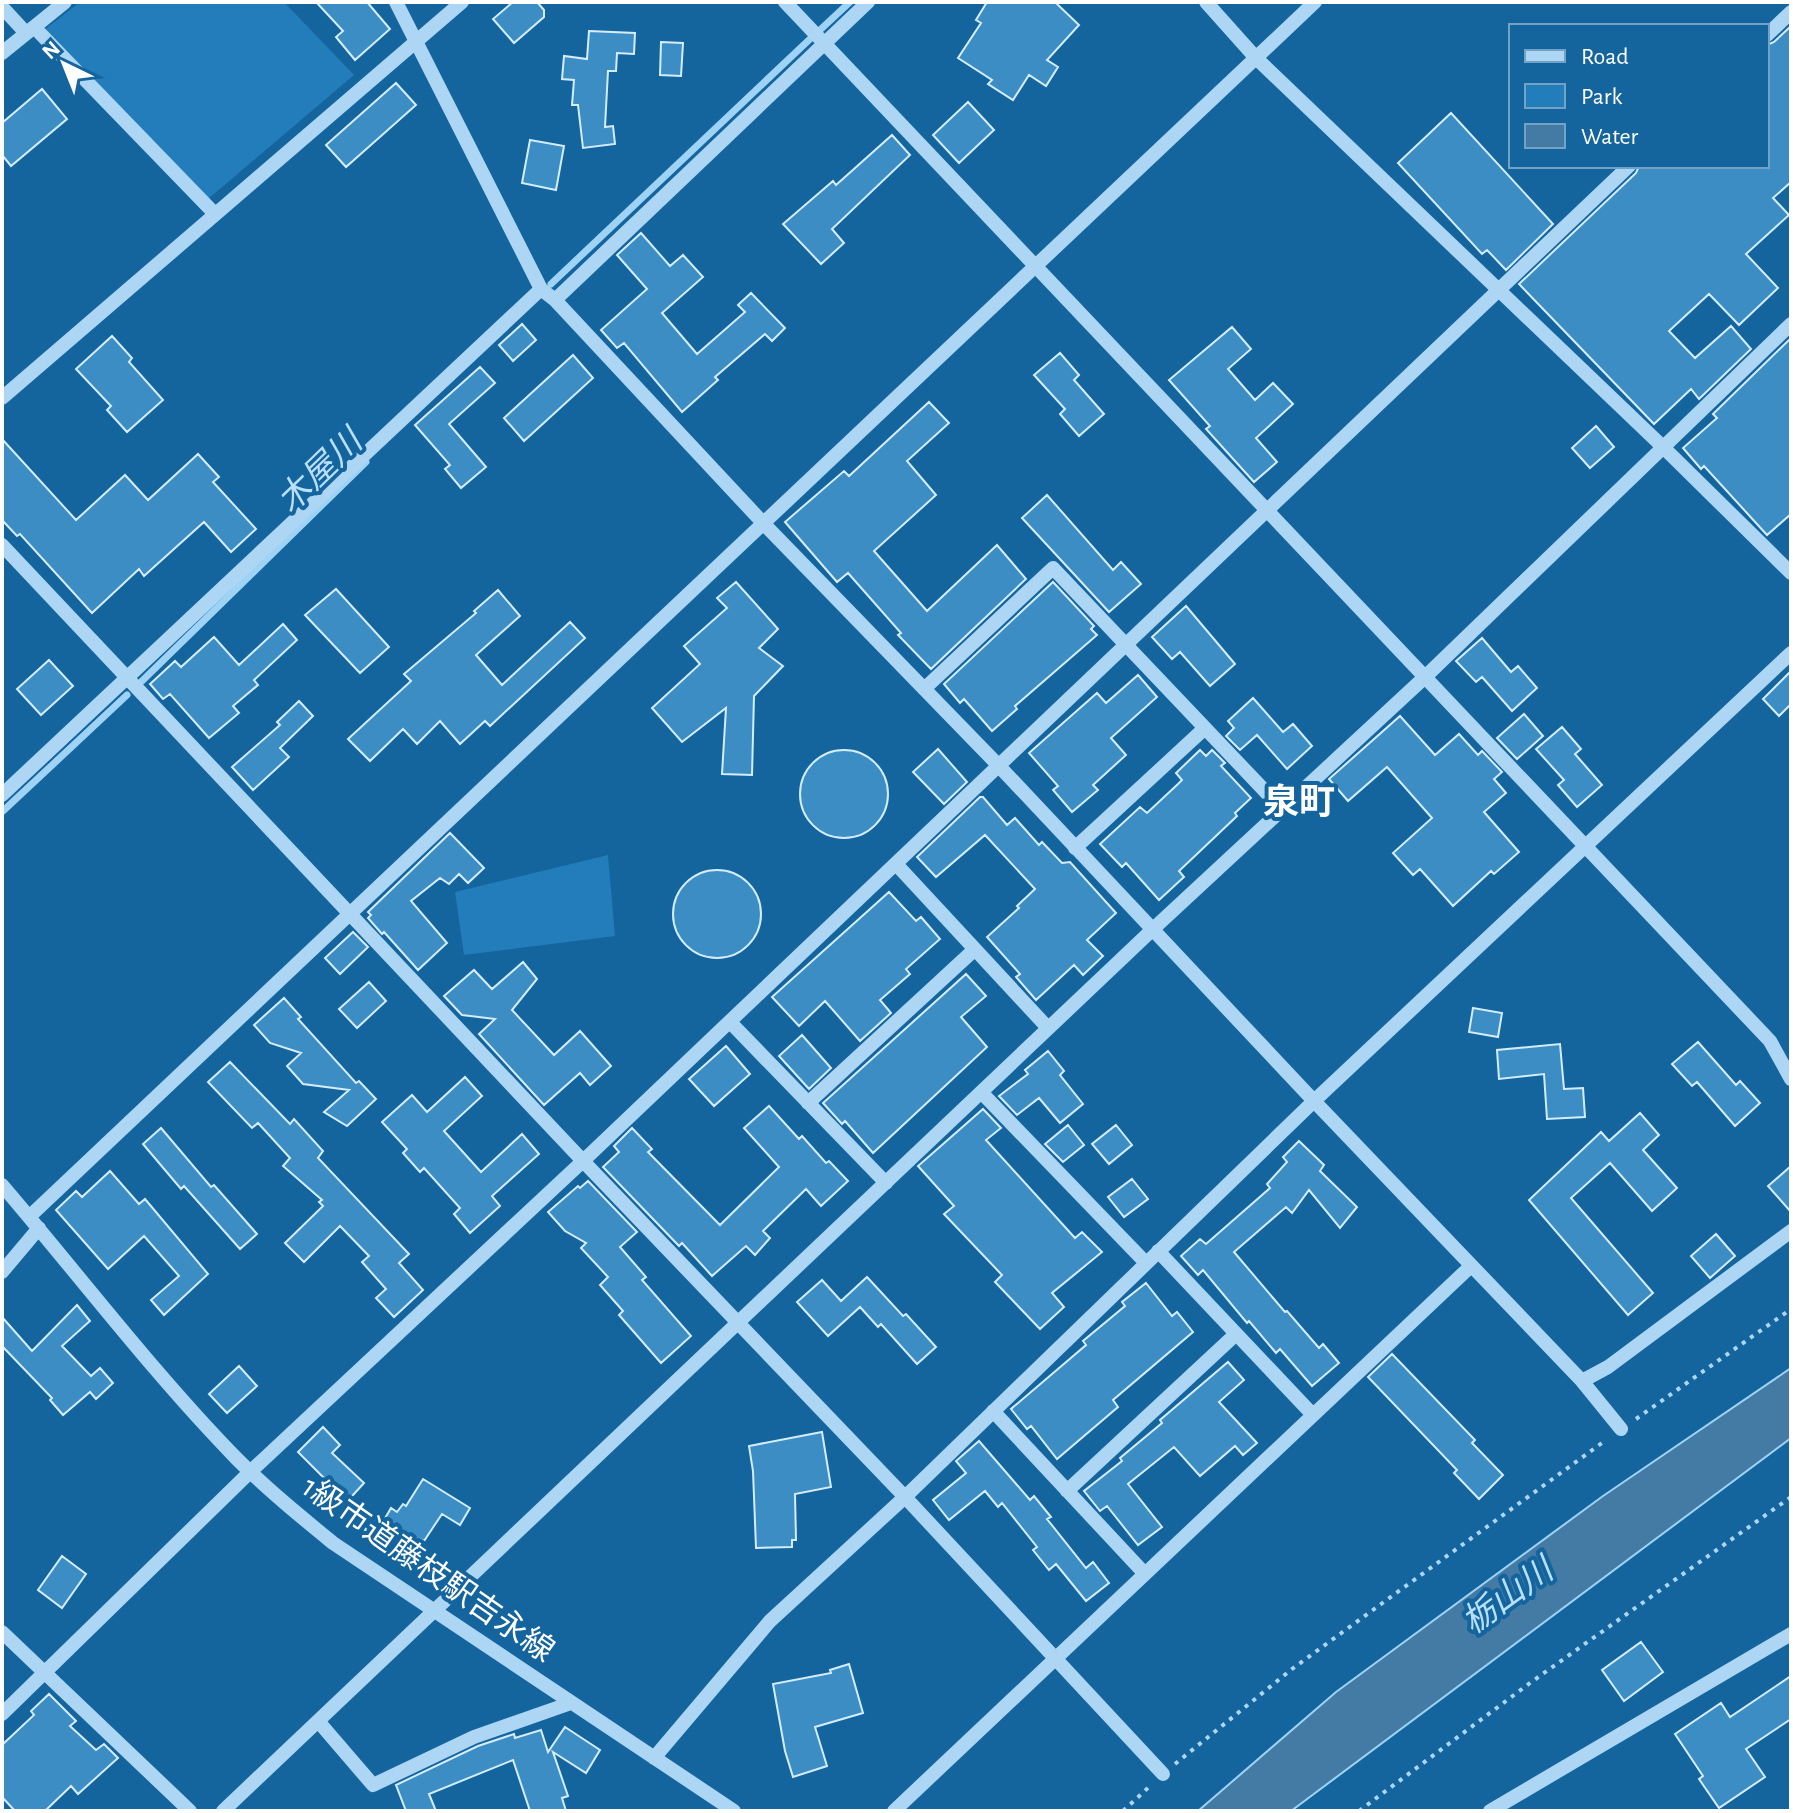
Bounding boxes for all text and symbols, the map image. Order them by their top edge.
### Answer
north arrow [24,24,104,104]
legend [1509,24,1769,168]
text: N [38,37,64,63]
text: Road [1581,45,1629,69]
text: Park [1581,85,1622,109]
text: Water [1581,125,1639,149]
water label: 木屋川 [270,421,371,520]
district label: 泉町 [1263,783,1335,821]
street label: 1級市道藤枝駅吉永線 [296,1469,561,1668]
water label: 栃山川 [1456,1550,1562,1641]

